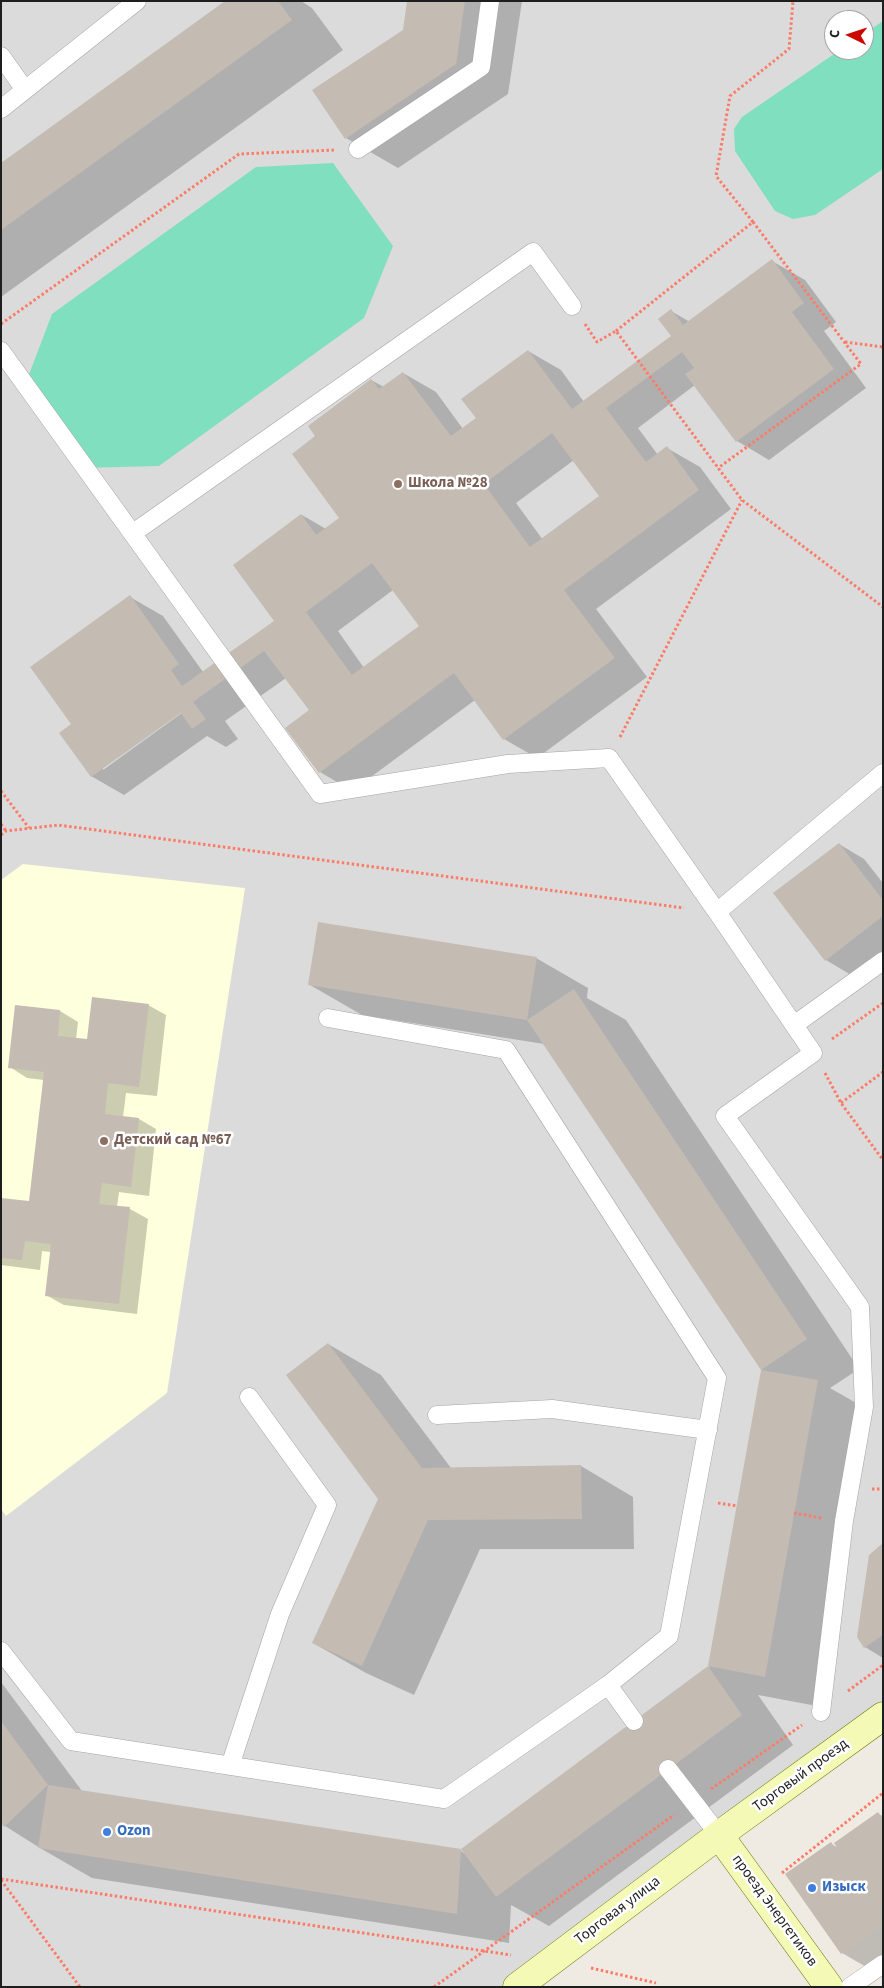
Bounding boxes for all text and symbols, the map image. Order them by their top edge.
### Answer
north arrow [824,10,874,60]
text: С [825,29,845,39]
place label: Школа №28 [408,475,488,493]
marker: Школа №28 [392,478,404,490]
place label: Детский сад №67 [114,1132,232,1150]
marker: Детский сад №67 [98,1135,110,1147]
street label: Торговый проезд [750,1735,852,1817]
place label: Ozon [117,1823,151,1841]
marker: Ozon [101,1826,113,1838]
street label: проезд Энергетиков [727,1852,821,1970]
street label: Торговая улица [572,1873,664,1949]
place label: Изыск [822,1879,866,1897]
marker: Изыск [806,1882,818,1894]

